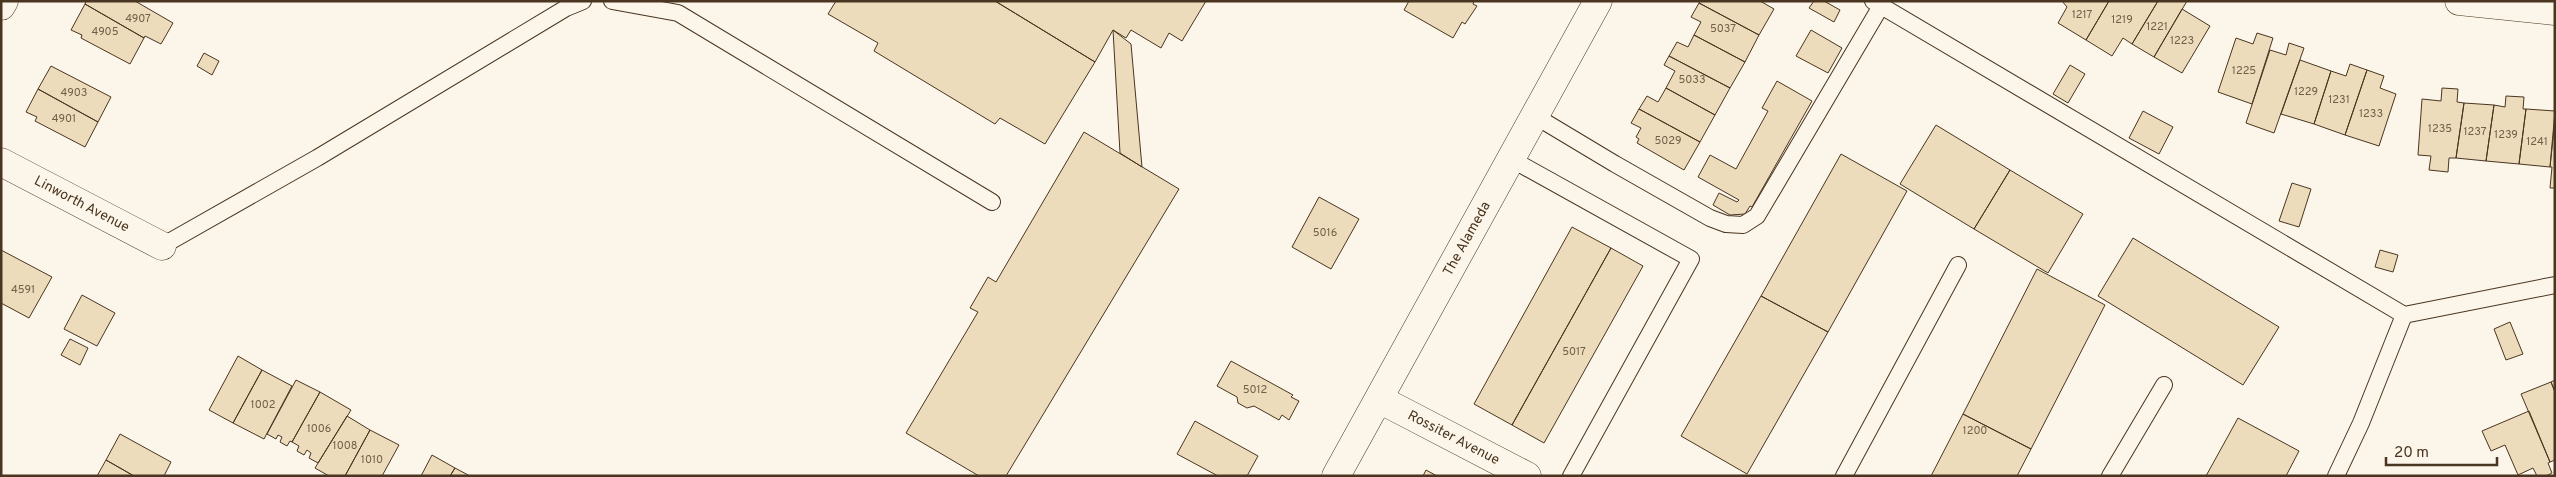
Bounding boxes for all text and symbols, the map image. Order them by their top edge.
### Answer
house number: 1217 [2072,8,2093,22]
house number: 4907 [125,12,151,26]
house number: 1219 [2111,13,2133,27]
house number: 1221 [2146,20,2168,34]
house number: 5037 [1710,22,1736,36]
house number: 4905 [91,25,119,39]
house number: 1223 [2170,34,2194,48]
house number: 1225 [2232,64,2256,78]
house number: 5033 [1678,73,1706,87]
house number: 1229 [2294,85,2318,99]
house number: 4903 [61,86,87,100]
house number: 1231 [2328,93,2350,107]
house number: 1233 [2359,107,2383,121]
house number: 4901 [52,112,76,126]
house number: 1235 [2428,122,2452,136]
house number: 1237 [2463,125,2487,139]
house number: 1239 [2494,128,2518,142]
house number: 5029 [1654,134,1682,148]
house number: 1241 [2526,135,2548,149]
street label: Linworth Avenue [31,172,132,236]
street label: The Alameda [1440,199,1494,279]
house number: 5016 [1313,226,1337,240]
house number: 4591 [11,283,35,297]
house number: 5017 [1562,345,1586,359]
house number: 5012 [1243,383,1267,397]
house number: 1002 [251,398,275,412]
street label: Rossiter Avenue [1405,407,1502,469]
house number: 1006 [307,422,331,436]
house number: 1200 [1963,424,1987,438]
scale bar [2386,434,2497,466]
house number: 1008 [333,439,357,453]
text: 20 m [2394,444,2429,463]
house number: 1010 [361,453,383,467]

